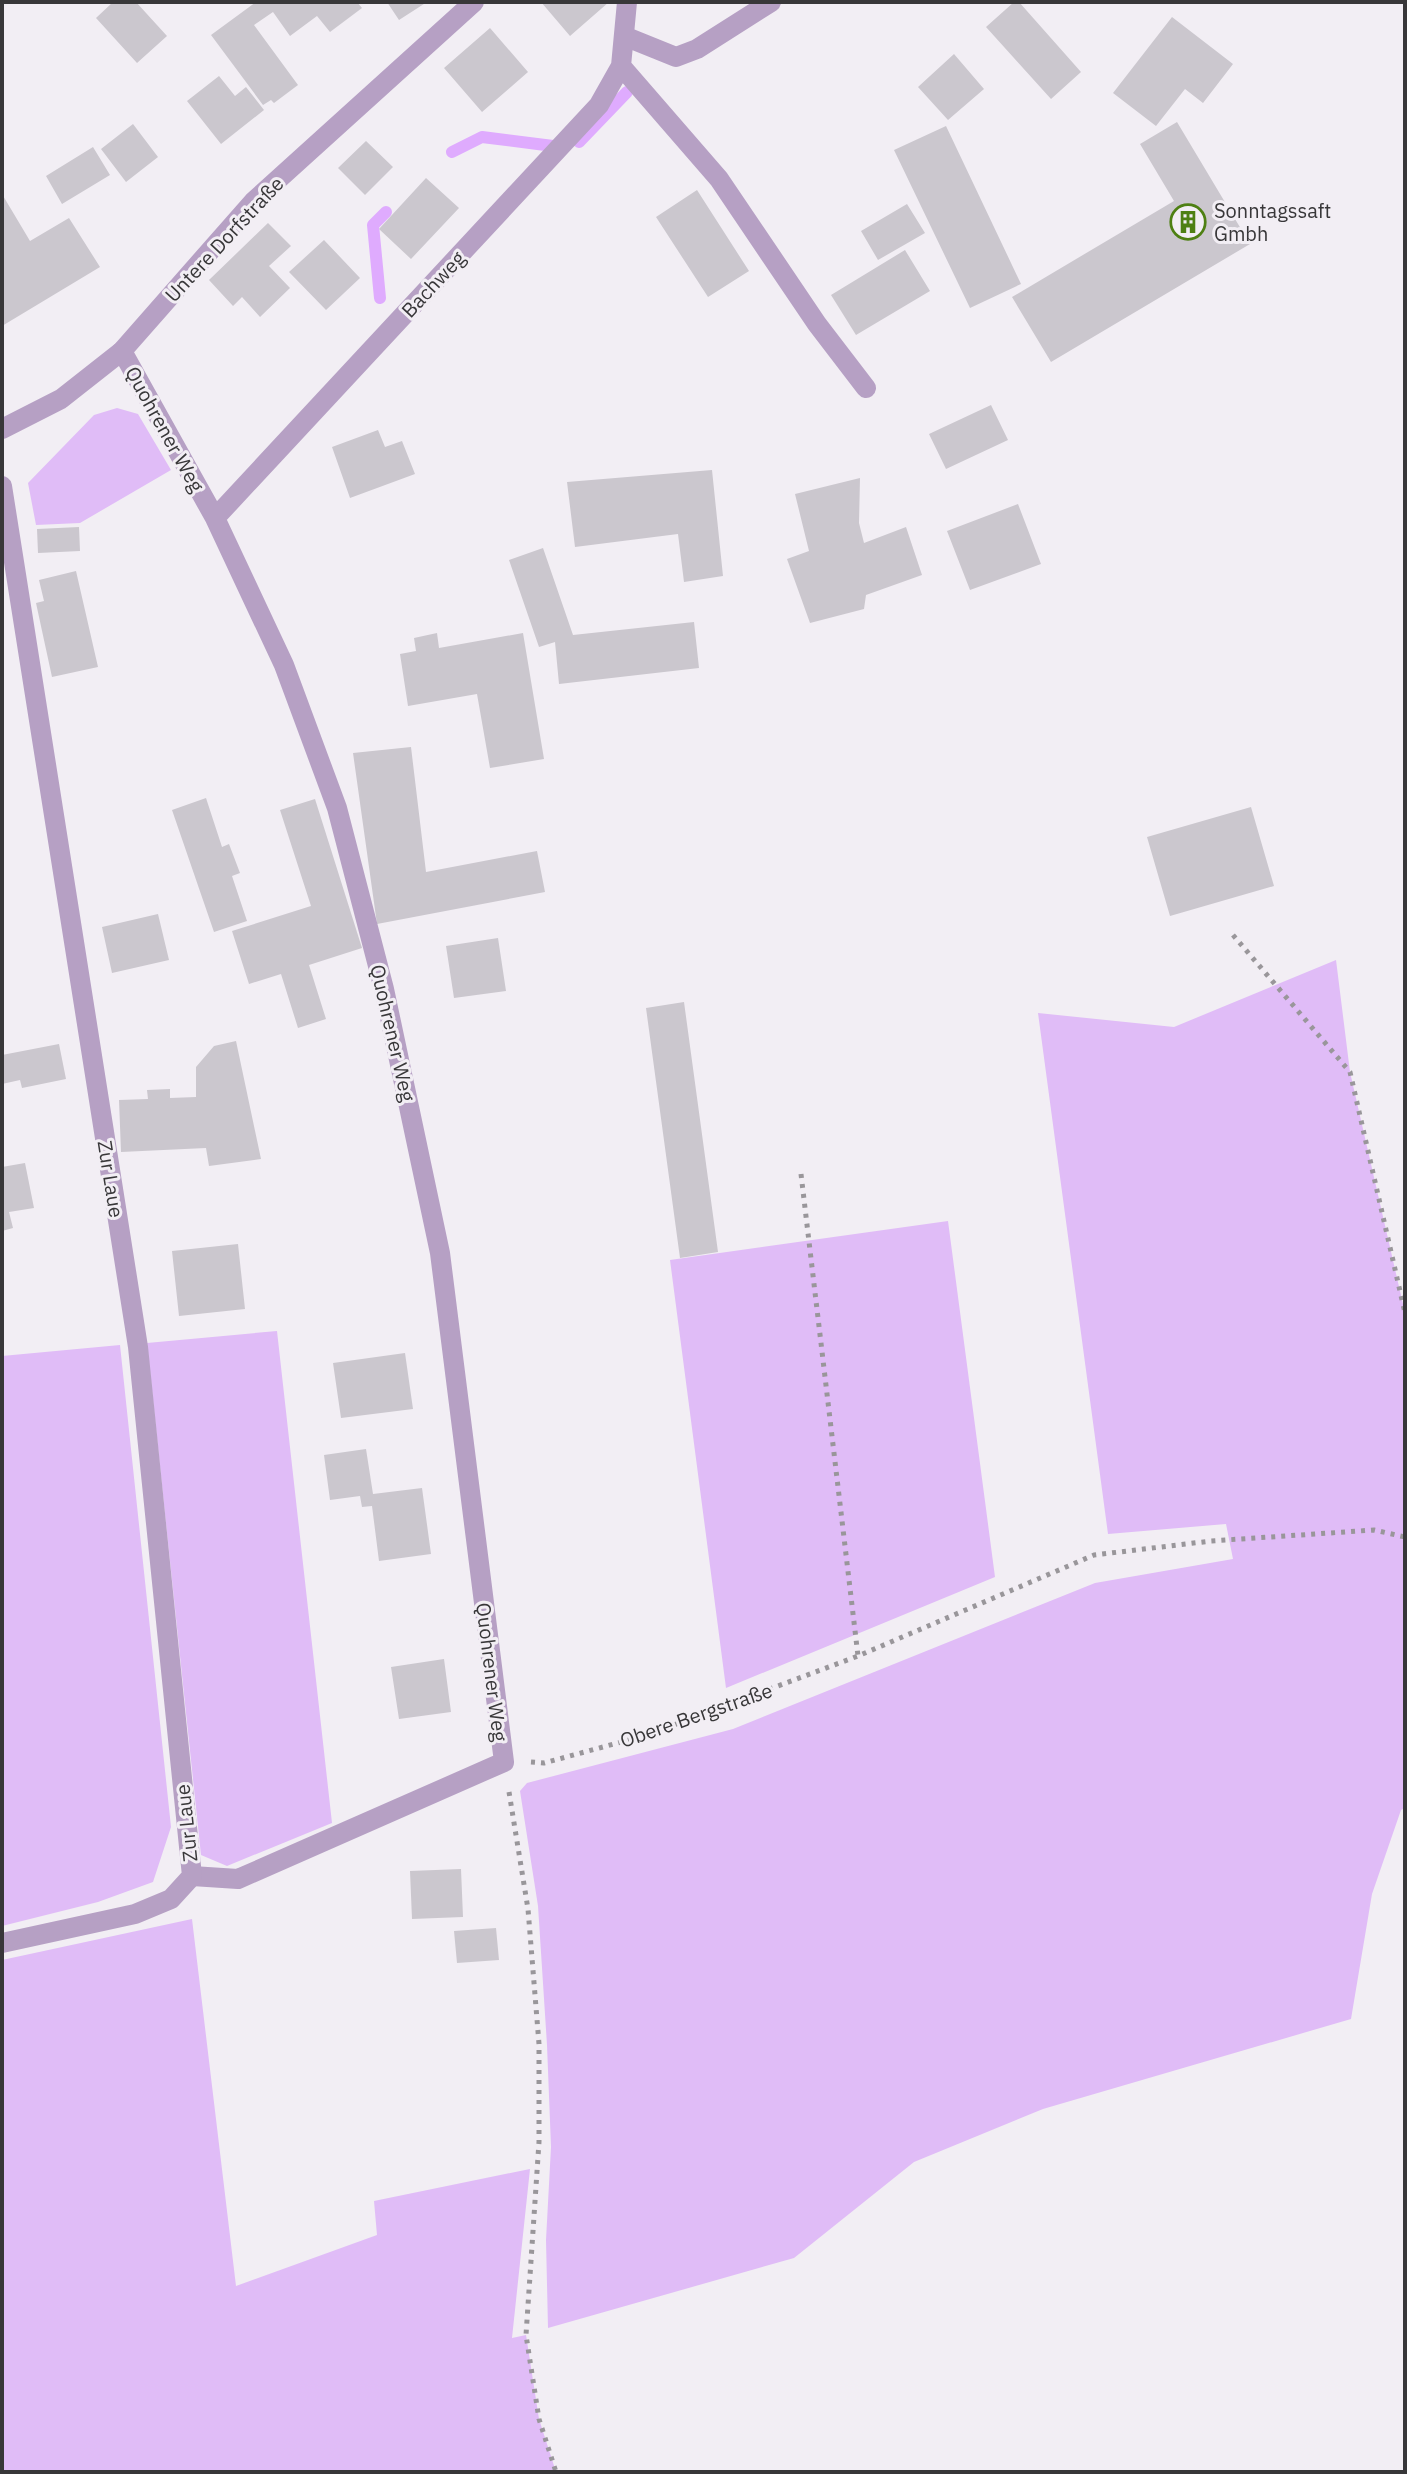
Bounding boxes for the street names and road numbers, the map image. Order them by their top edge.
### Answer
street label: Untere Dorfstraße [159,170,289,308]
street label: Bachweg [395,245,471,323]
street label: Quohrener Weg [119,361,211,497]
street label: Quohrener Weg [364,962,422,1105]
street label: Zur Laue [92,1138,130,1220]
street label: Quohrener Weg [470,1601,514,1743]
street label: Obere Bergstraße [616,1676,776,1754]
street label: Zur Laue [168,1783,204,1863]

